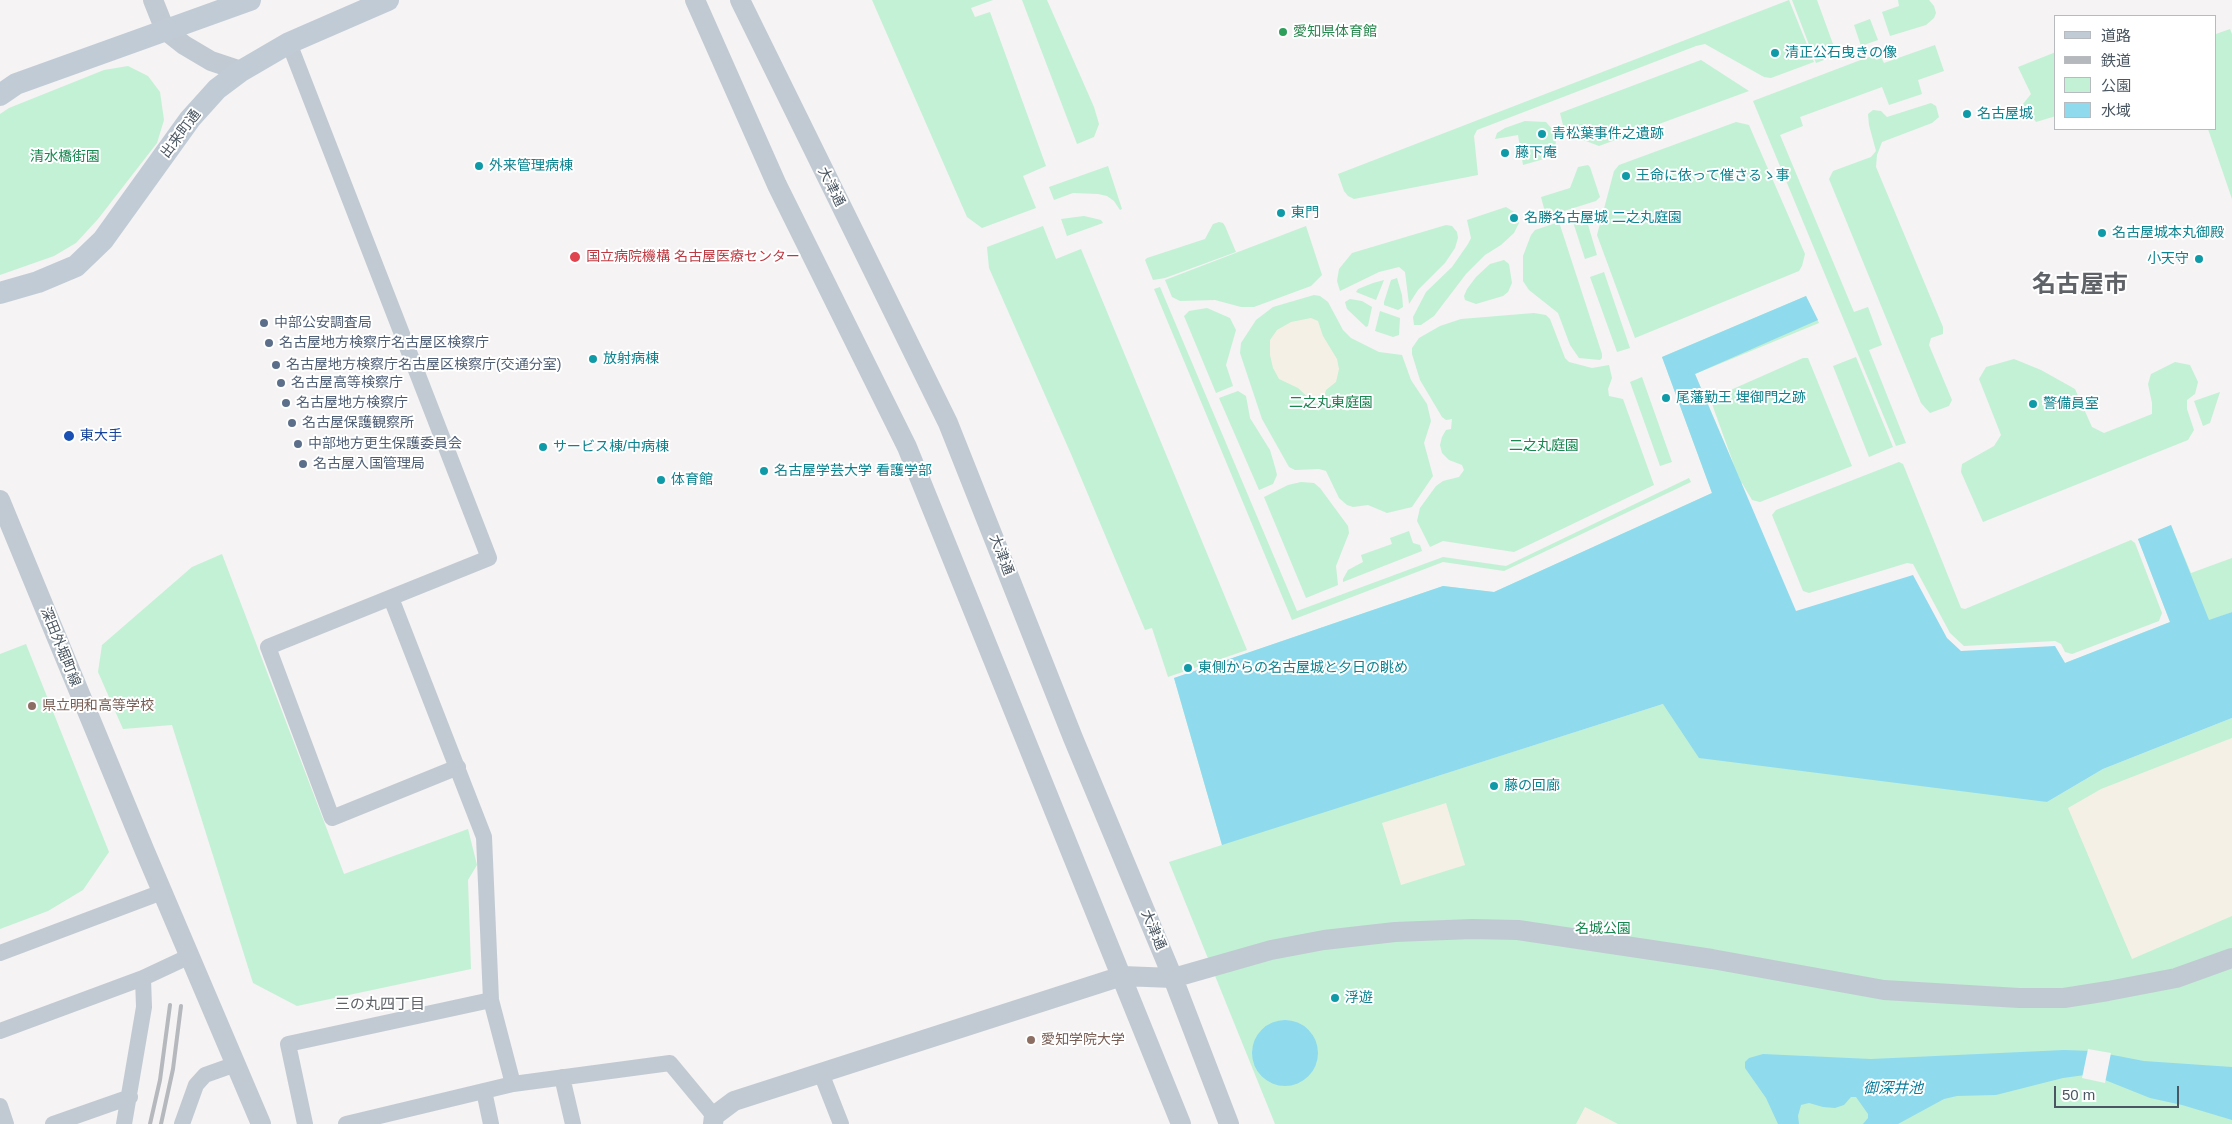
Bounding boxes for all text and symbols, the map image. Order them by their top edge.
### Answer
legend [2054,15,2217,130]
place label: 愛知県体育館 [1293,24,1377,40]
marker: 愛知県体育館 [1277,26,1289,38]
text: 道路 [2101,27,2131,44]
place label: 清正公石曳きの像 [1785,45,1897,61]
marker: 清正公石曳きの像 [1769,47,1781,59]
text: 鉄道 [2101,52,2131,69]
text: 公園 [2101,77,2131,94]
text: 水域 [2101,102,2131,119]
place label: 名古屋城 [1977,106,2033,122]
street label: 出来町通 [157,107,205,161]
marker: 名古屋城 [1961,108,1973,120]
place label: 青松葉事件之遺跡 [1552,126,1664,142]
marker: 青松葉事件之遺跡 [1536,128,1548,140]
place label: 藤下庵 [1515,145,1557,161]
marker: 藤下庵 [1499,147,1511,159]
park label: 清水橋街園 [30,149,100,165]
place label: 外来管理病棟 [489,158,573,174]
marker: 外来管理病棟 [473,160,485,172]
street label: 大津通 [814,164,848,210]
place label: 王命に依って催さるゝ事 [1636,168,1790,184]
marker: 王命に依って催さるゝ事 [1620,170,1632,182]
place label: 東門 [1291,205,1319,221]
marker: 東門 [1275,207,1287,219]
place label: 名勝名古屋城 二之丸庭園 [1524,210,1682,226]
marker: 名勝名古屋城 二之丸庭園 [1508,212,1520,224]
place label: 名古屋城本丸御殿 [2112,225,2224,241]
marker: 名古屋城本丸御殿 [2096,227,2108,239]
place label: 国立病院機構 名古屋医療センター [586,249,800,265]
marker: 国立病院機構 名古屋医療センター [568,250,582,264]
place label: 小天守 [2147,251,2189,267]
marker: 小天守 [2193,253,2205,265]
district label: 名古屋市 [2032,271,2128,299]
place label: 中部公安調査局 [274,315,372,331]
marker: 中部公安調査局 [258,317,270,329]
place label: 名古屋地方検察庁名古屋区検察庁 [279,335,489,351]
marker: 名古屋地方検察庁名古屋区検察庁 [263,337,275,349]
place label: 放射病棟 [603,351,659,367]
marker: 放射病棟 [587,353,599,365]
place label: 名古屋地方検察庁名古屋区検察庁(交通分室) [286,357,561,373]
marker: 名古屋地方検察庁名古屋区検察庁(交通分室) [270,359,282,371]
place label: 名古屋高等検察庁 [291,375,403,391]
marker: 名古屋高等検察庁 [275,377,287,389]
place label: 尾藩勤王 埋御門之跡 [1676,390,1806,406]
marker: 尾藩勤王 埋御門之跡 [1660,392,1672,404]
place label: 名古屋地方検察庁 [296,395,408,411]
park label: 二之丸東庭園 [1289,395,1373,411]
place label: 警備員室 [2043,396,2099,412]
marker: 名古屋地方検察庁 [280,397,292,409]
marker: 警備員室 [2027,398,2039,410]
place label: 名古屋保護観察所 [302,415,414,431]
marker: 名古屋保護観察所 [286,417,298,429]
place label: 東大手 [80,428,122,444]
marker: 東大手 [62,429,76,443]
place label: 中部地方更生保護委員会 [308,436,462,452]
marker: 中部地方更生保護委員会 [292,438,304,450]
park label: 二之丸庭園 [1509,438,1579,454]
place label: サービス棟/中病棟 [553,439,669,455]
marker: サービス棟/中病棟 [537,441,549,453]
place label: 名古屋入国管理局 [313,456,425,472]
marker: 名古屋入国管理局 [297,458,309,470]
place label: 名古屋学芸大学 看護学部 [774,463,932,479]
marker: 名古屋学芸大学 看護学部 [758,465,770,477]
place label: 体育館 [671,472,713,488]
marker: 体育館 [655,474,667,486]
street label: 大津通 [986,532,1016,578]
street label: 深田外堀町線 [36,605,84,689]
place label: 東側からの名古屋城と夕日の眺め [1198,660,1408,676]
marker: 東側からの名古屋城と夕日の眺め [1182,662,1194,674]
place label: 県立明和高等学校 [42,698,154,714]
marker: 県立明和高等学校 [26,700,38,712]
place label: 藤の回廊 [1504,778,1560,794]
marker: 藤の回廊 [1488,780,1500,792]
street label: 大津通 [1137,907,1169,953]
park label: 名城公園 [1575,921,1631,937]
place label: 浮遊 [1345,990,1373,1006]
marker: 浮遊 [1329,992,1341,1004]
district label: 三の丸四丁目 [335,996,425,1014]
place label: 愛知学院大学 [1041,1032,1125,1048]
marker: 愛知学院大学 [1025,1034,1037,1046]
scale bar [2057,1076,2182,1108]
water label: 御深井池 [1863,1080,1923,1098]
text: 50 m [2062,1086,2095,1103]

